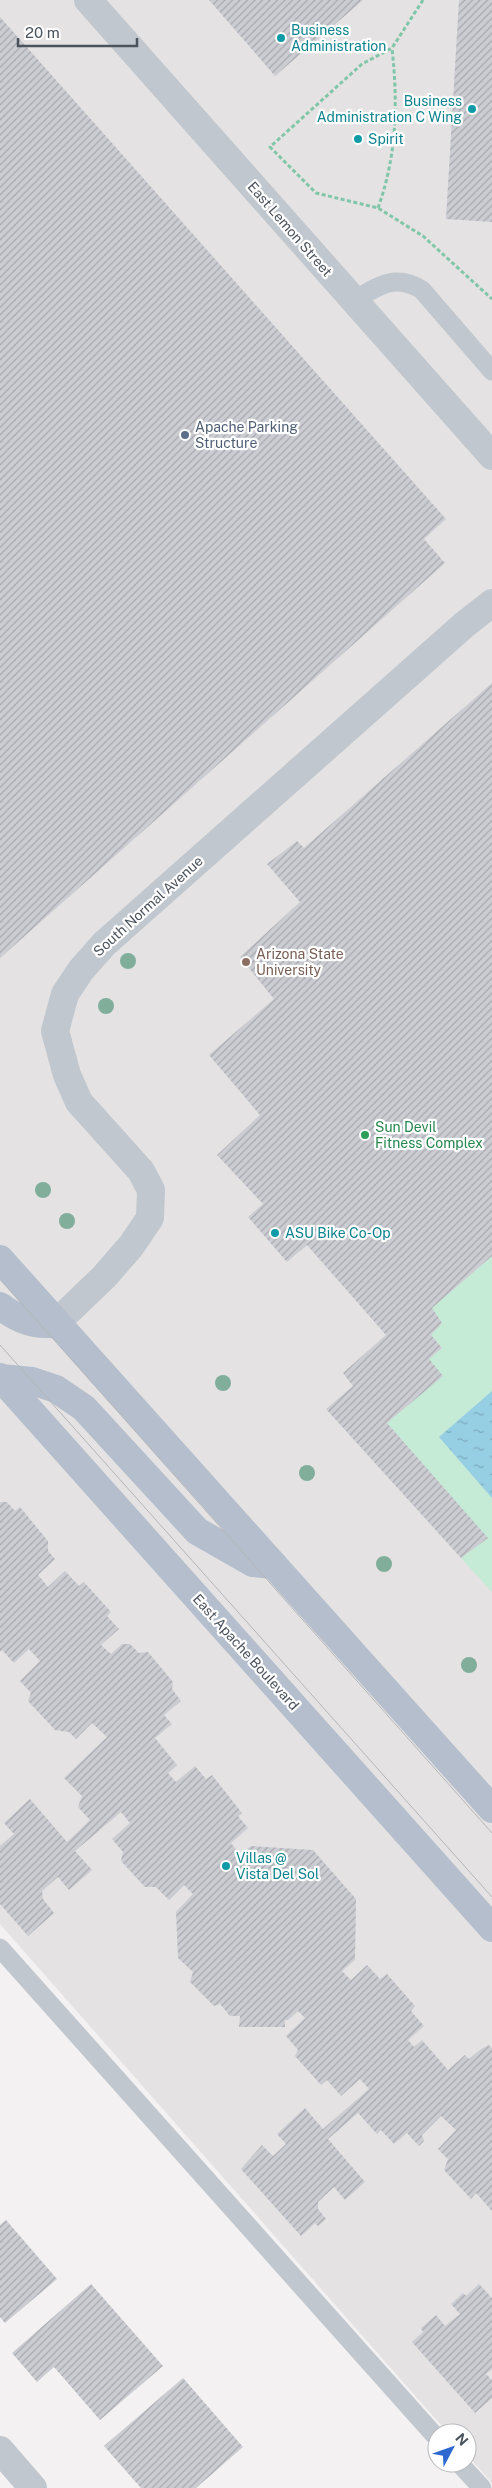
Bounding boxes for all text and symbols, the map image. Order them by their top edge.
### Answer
scale bar [18,15,136,47]
place label: Business Administration [291,22,386,54]
text: 20 m [25,24,60,41]
marker: Business Administration [275,32,287,44]
place label: Business Administration C Wing [317,93,462,125]
marker: Business Administration C Wing [466,103,478,115]
place label: Spirit [368,131,404,147]
marker: Spirit [352,133,364,145]
street label: East Lemon Street [245,178,335,280]
place label: Apache Parking Structure [195,419,298,451]
marker: Apache Parking Structure [179,429,191,441]
street label: South Normal Avenue [90,853,206,959]
place label: Arizona State University [256,946,344,978]
marker: Arizona State University [240,956,252,968]
place label: Sun Devil Fitness Complex [375,1119,483,1151]
marker: Sun Devil Fitness Complex [359,1129,371,1141]
place label: ASU Bike Co-Op [285,1225,391,1241]
marker: ASU Bike Co-Op [269,1227,281,1239]
street label: East Apache Boulevard [190,1591,302,1713]
place label: Villas @ Vista Del Sol [236,1850,319,1882]
marker: Villas @ Vista Del Sol [220,1860,232,1872]
north arrow [427,2423,477,2473]
text: N [452,2430,471,2449]

